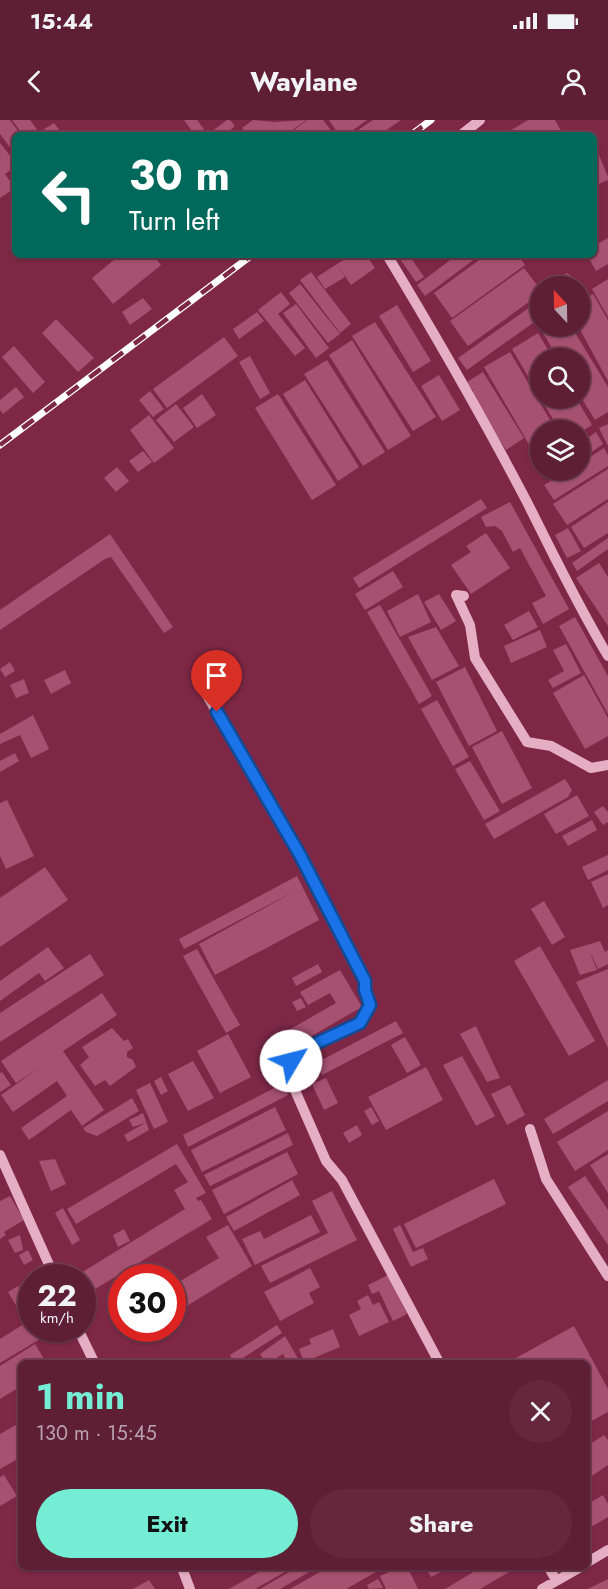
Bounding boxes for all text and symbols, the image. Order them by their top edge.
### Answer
text: 15:44 [30,5,93,37]
text: Waylane [250,62,358,101]
icon: back [18,65,51,98]
icon: person [557,65,590,98]
text: 30 m [129,145,230,206]
icon: left [30,156,108,234]
text: Turn left [129,201,219,240]
north arrow [530,276,590,336]
map controls [530,276,590,480]
button: search [530,348,590,408]
button: layers [530,420,590,480]
pin [191,650,242,712]
icon: arrive [200,659,233,692]
position arrow [259,1029,323,1093]
speed limit sign: 30 [108,1264,186,1342]
text: 22 [37,1274,77,1317]
text: km/h [40,1307,74,1329]
text: 1 min [36,1370,125,1422]
button: close [509,1380,572,1443]
text: 130 m · 15:45 [36,1419,157,1448]
button: Exit [36,1489,298,1558]
button: Share [310,1489,572,1558]

